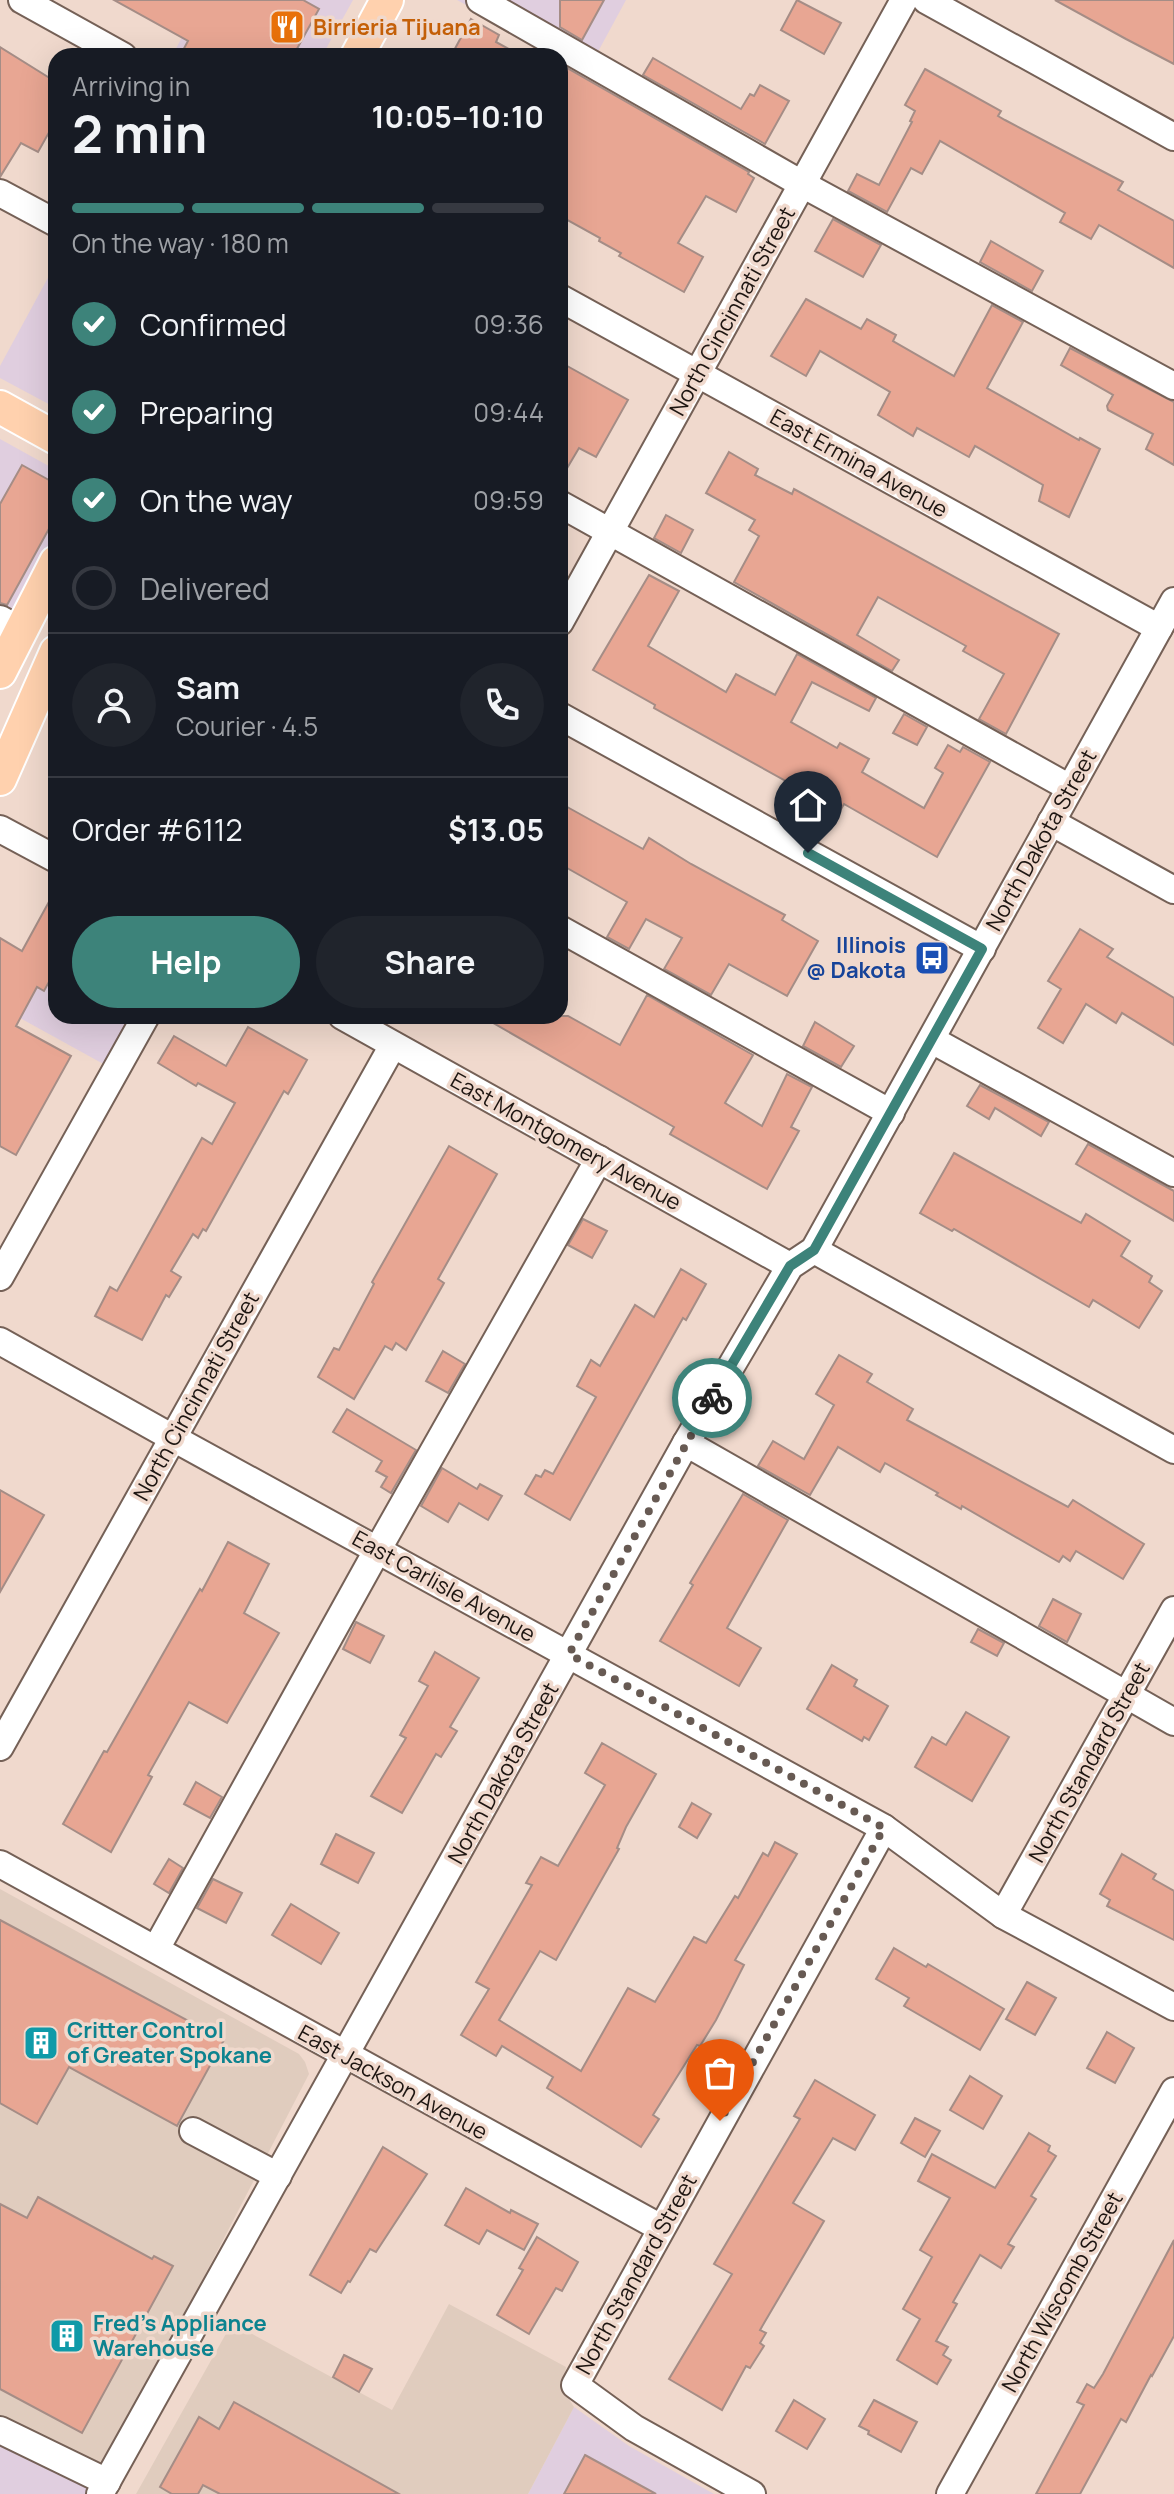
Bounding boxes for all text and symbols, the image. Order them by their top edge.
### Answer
restaurant icon: Birrieria Tijuana [268,8,306,46]
place label: Birrieria Tijuana [313,12,481,42]
text: Arriving in [72,68,190,104]
text: 10:05–10:10 [371,96,544,137]
text: 2 min [72,98,207,169]
street label: North Cincinnati Street [662,201,802,421]
text: On the way · 180 m [72,225,289,261]
icon: check [72,302,116,346]
text: Confirmed [140,304,287,345]
text: 09:36 [474,306,544,342]
icon: check [72,390,116,434]
text: Preparing [140,392,274,433]
text: 09:44 [473,394,544,430]
street label: East Ermina Avenue [765,402,953,524]
icon: check [72,478,116,522]
text: On the way [140,480,293,521]
text: 09:59 [473,482,544,518]
text: Delivered [140,568,270,609]
button: person [72,663,156,747]
button: phone [460,663,544,747]
text: Sam [176,667,240,708]
text: Courier · 4.5 [176,708,318,744]
street label: North Dakota Street [979,744,1103,936]
pin [774,771,842,853]
icon: home [786,783,830,827]
text: Order #6112 [72,809,243,850]
text: $13.05 [448,809,544,850]
button: Help [72,916,300,1008]
button: Share [316,916,544,1008]
place label: Illinois @ Dakota [806,930,906,985]
bus stop icon: Illinois @ Dakota [913,939,951,977]
street label: East Montgomery Avenue [445,1065,687,1217]
street label: North Cincinnati Street [126,1286,266,1506]
courier [672,1358,752,1438]
icon: bike [690,1376,734,1420]
street label: East Carlisle Avenue [347,1523,541,1649]
street label: North Standard Street [1021,1656,1157,1868]
street label: North Dakota Street [441,1677,565,1869]
place label: Critter Control of Greater Spokane [67,2015,272,2070]
street label: East Jackson Avenue [293,2017,493,2147]
building icon: Critter Control of Greater Spokane [22,2024,60,2062]
pin [686,2039,754,2121]
icon: bag [698,2051,742,2095]
street label: North Standard Street [568,2168,704,2380]
street label: North Wiscomb Street [994,2186,1130,2398]
place label: Fred's Appliance Warehouse [93,2308,267,2363]
building icon: Fred's Appliance Warehouse [48,2317,86,2355]

